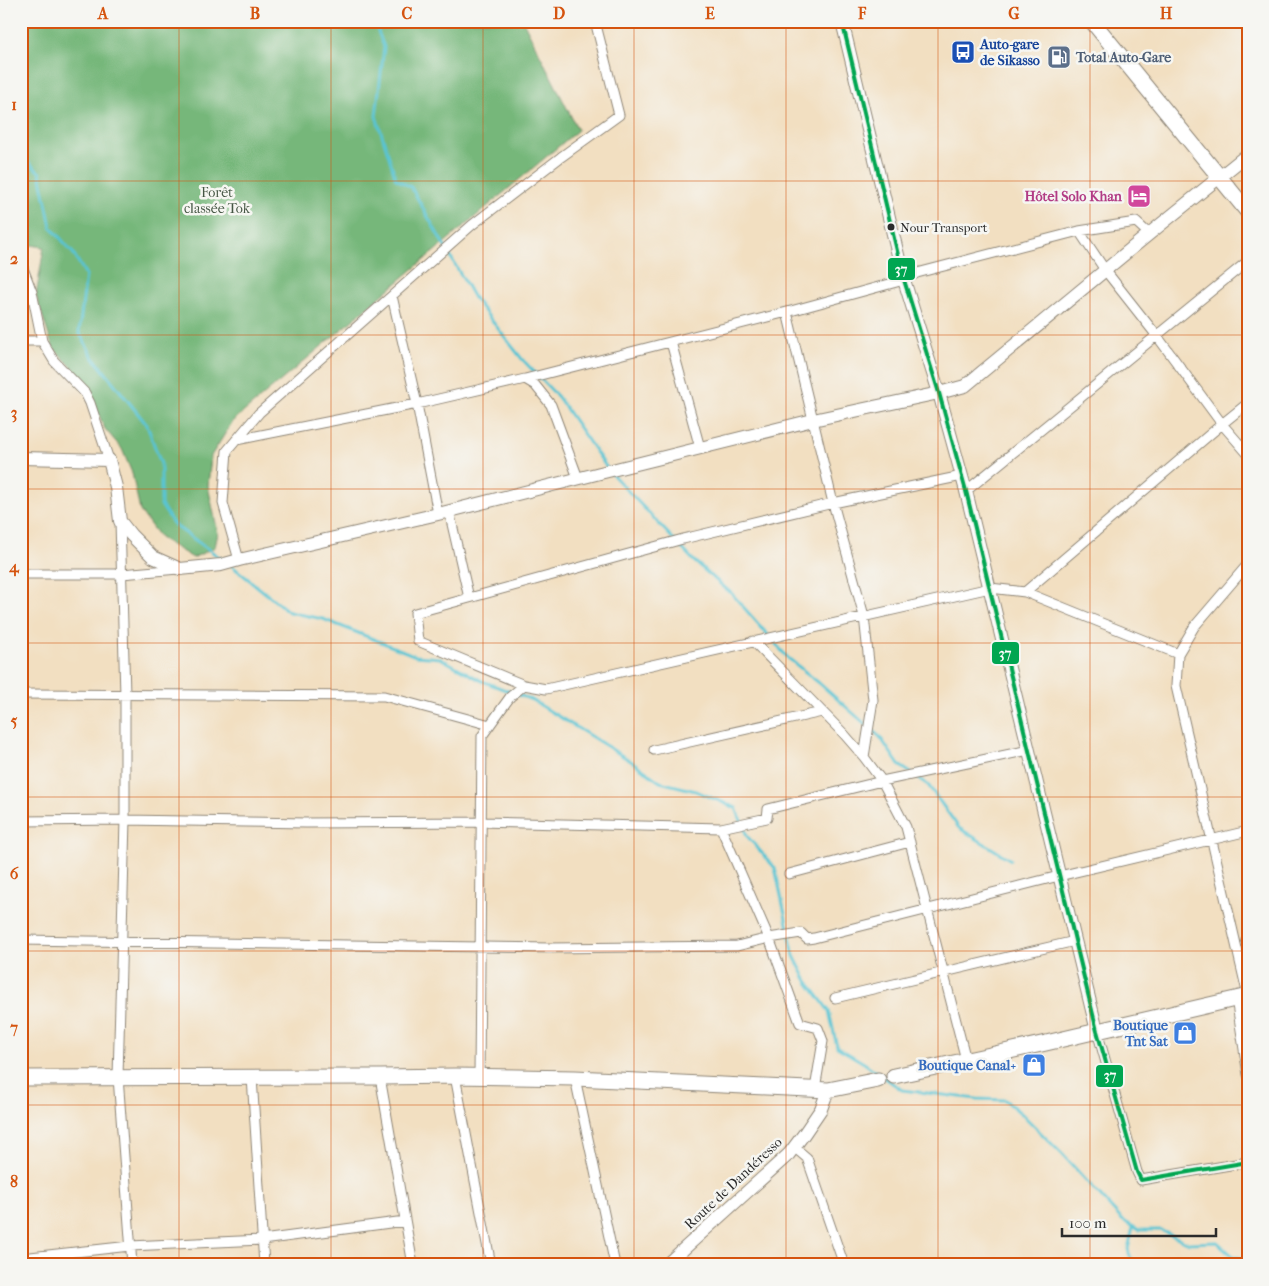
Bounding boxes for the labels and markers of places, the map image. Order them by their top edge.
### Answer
place label: Auto-gare de Sikasso [979,36,1040,69]
bus stop icon: Auto-gare de Sikasso [950,39,976,65]
fuel station icon: Total Auto-Gare [1046,44,1072,70]
place label: Total Auto-Gare [1075,49,1171,66]
hotel icon: Hôtel Solo Khan [1126,183,1152,209]
place label: Hôtel Solo Khan [1025,188,1123,205]
place label: Nour Transport [900,220,988,235]
marker: Nour Transport [886,222,896,232]
place label: Boutique Tnt Sat [1113,1017,1169,1050]
shop icon: Boutique Tnt Sat [1172,1020,1198,1046]
shop icon: Boutique Canal+ [1021,1052,1047,1078]
place label: Boutique Canal+ [918,1057,1016,1074]

